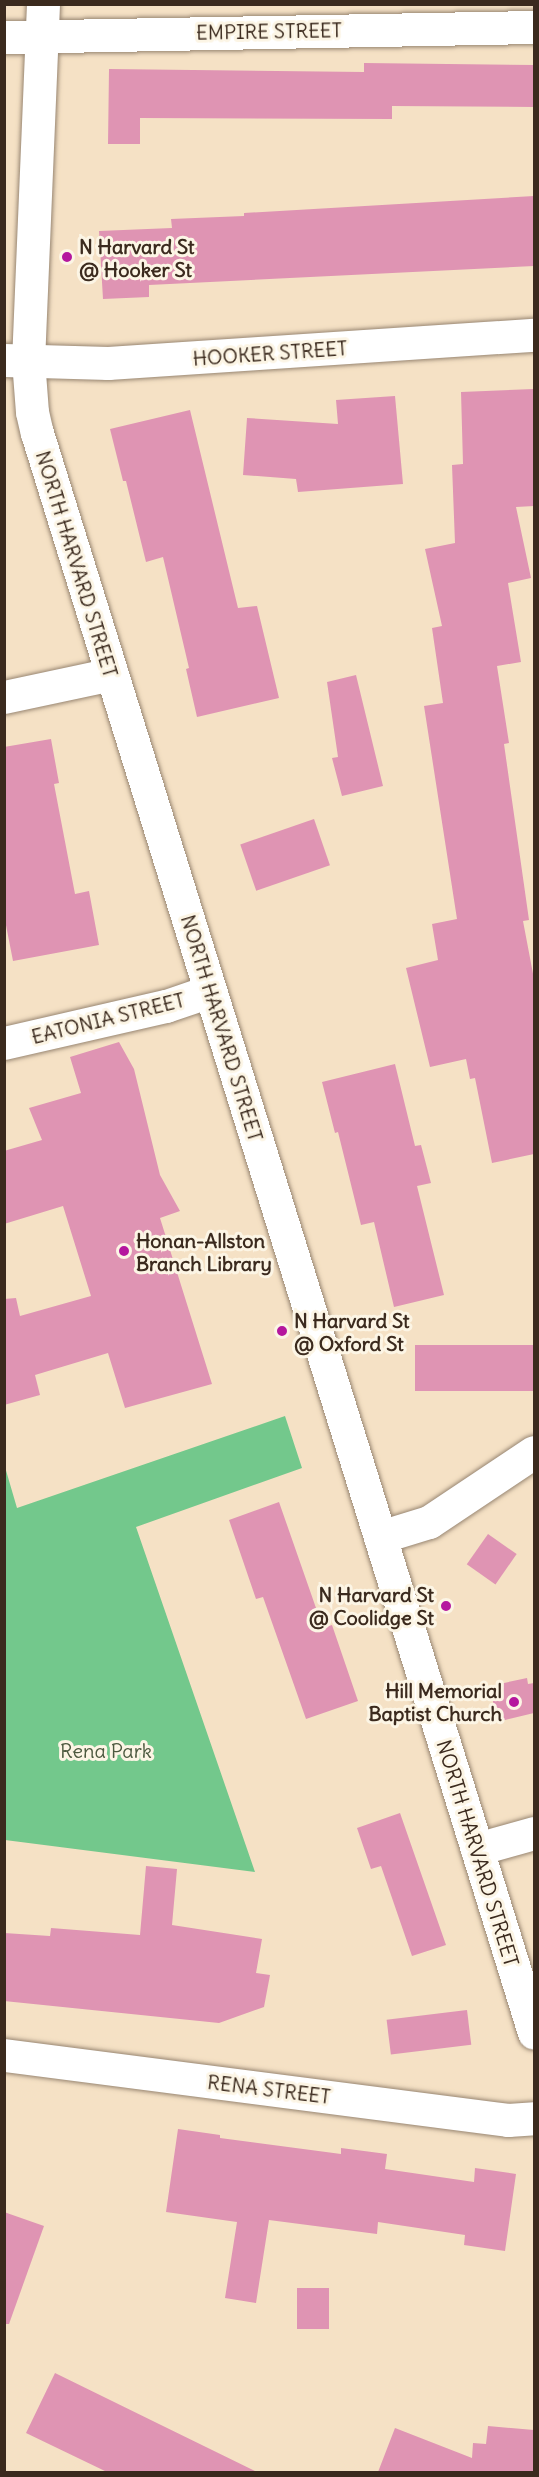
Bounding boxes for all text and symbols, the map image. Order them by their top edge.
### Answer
street label: EMPIRE STREET [196,18,342,44]
place label: N Harvard St @ Hooker St [79,234,195,281]
marker: N Harvard St @ Hooker St [60,250,74,264]
street label: HOOKER STREET [192,336,348,370]
street label: NORTH HARVARD STREET [31,448,123,680]
street label: NORTH HARVARD STREET [176,912,268,1144]
street label: EATONIA STREET [29,987,187,1049]
place label: Honan-Allston Branch Library [136,1228,272,1275]
marker: Honan-Allston Branch Library [117,1244,131,1258]
place label: N Harvard St @ Oxford St [294,1308,410,1355]
marker: N Harvard St @ Oxford St [275,1324,289,1338]
place label: N Harvard St @ Coolidge St [309,1582,434,1629]
marker: N Harvard St @ Coolidge St [439,1599,453,1613]
place label: Hill Memorial Baptist Church [368,1678,502,1725]
marker: Hill Memorial Baptist Church [507,1695,521,1709]
street label: NORTH HARVARD STREET [432,1737,524,1969]
park label: Rena Park [60,1738,152,1762]
street label: RENA STREET [206,2070,332,2108]

